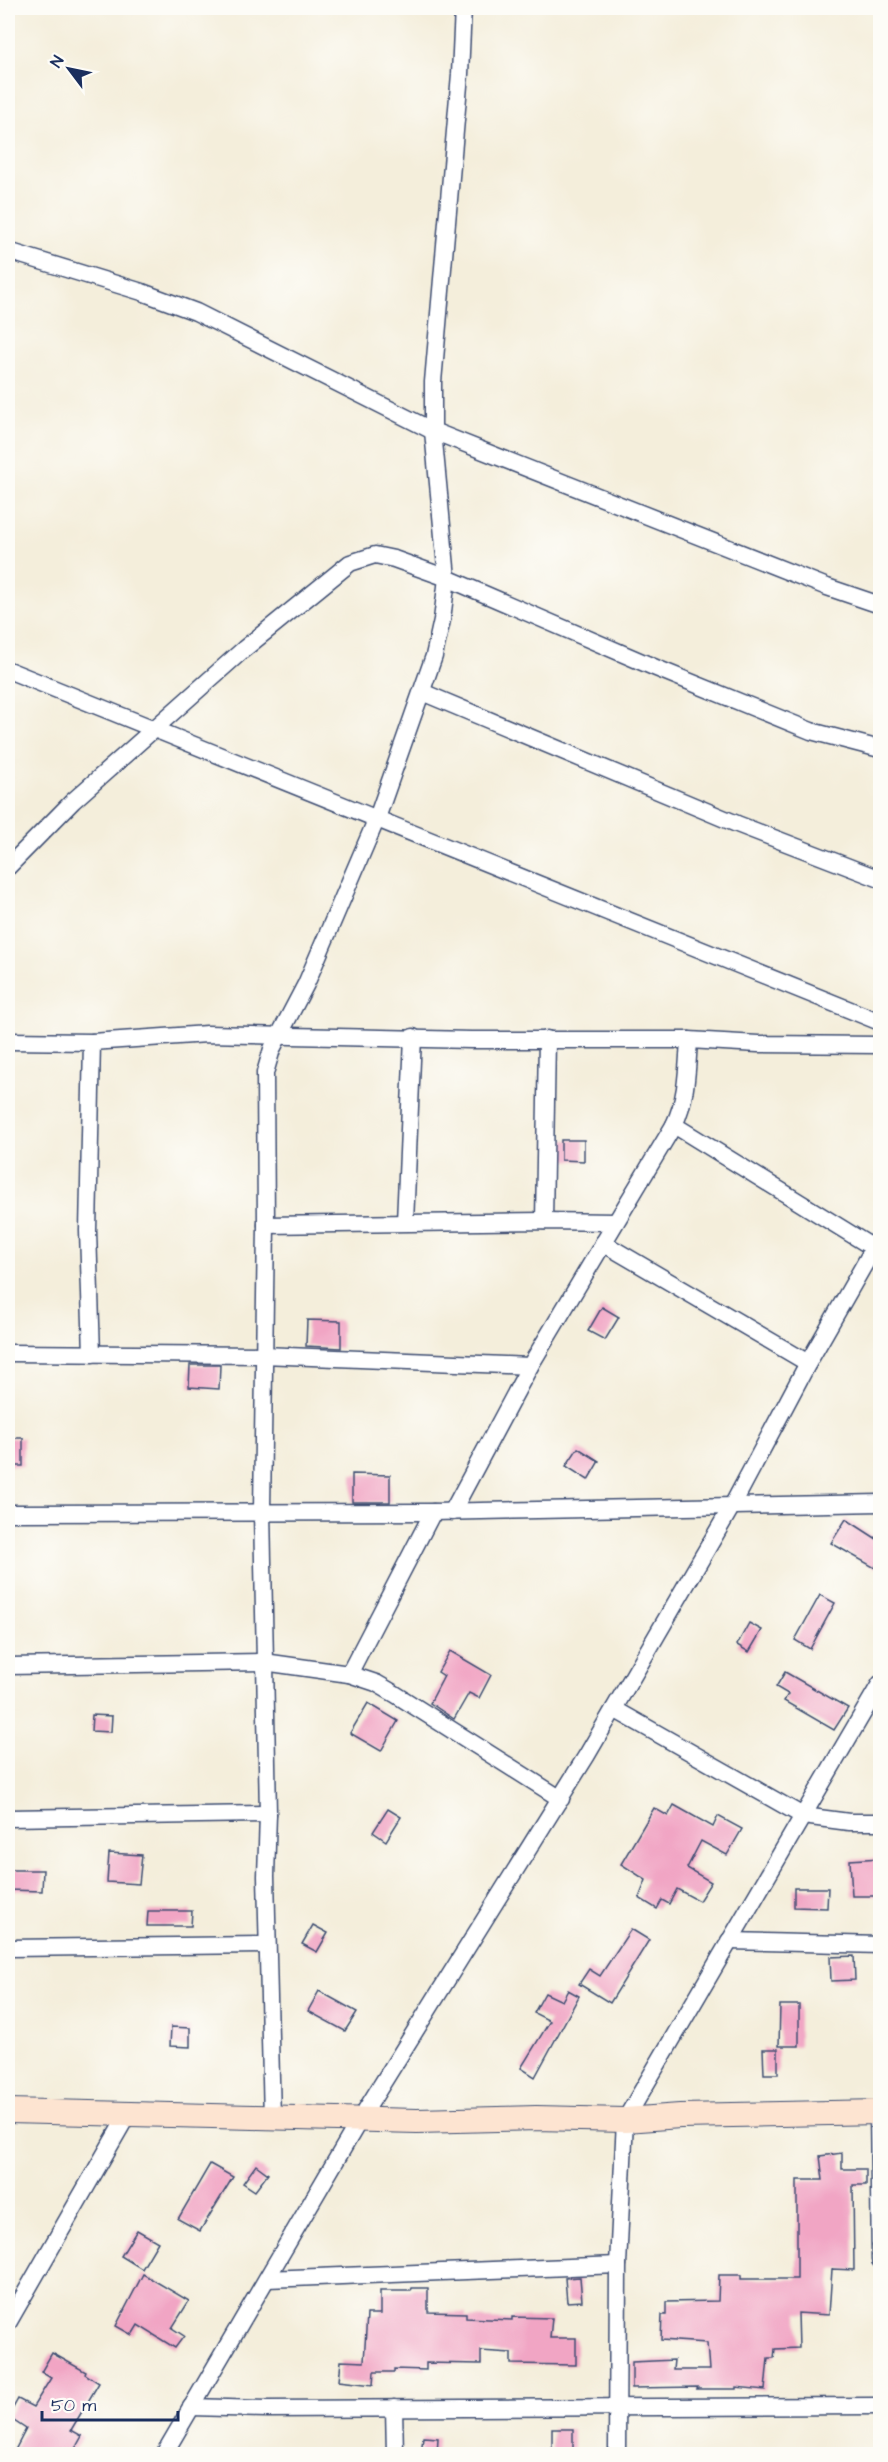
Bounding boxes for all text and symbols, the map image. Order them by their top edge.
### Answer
north arrow [39,39,99,99]
text: N [45,51,69,72]
scale bar [42,2384,178,2422]
text: 50 m [51,2393,96,2418]

